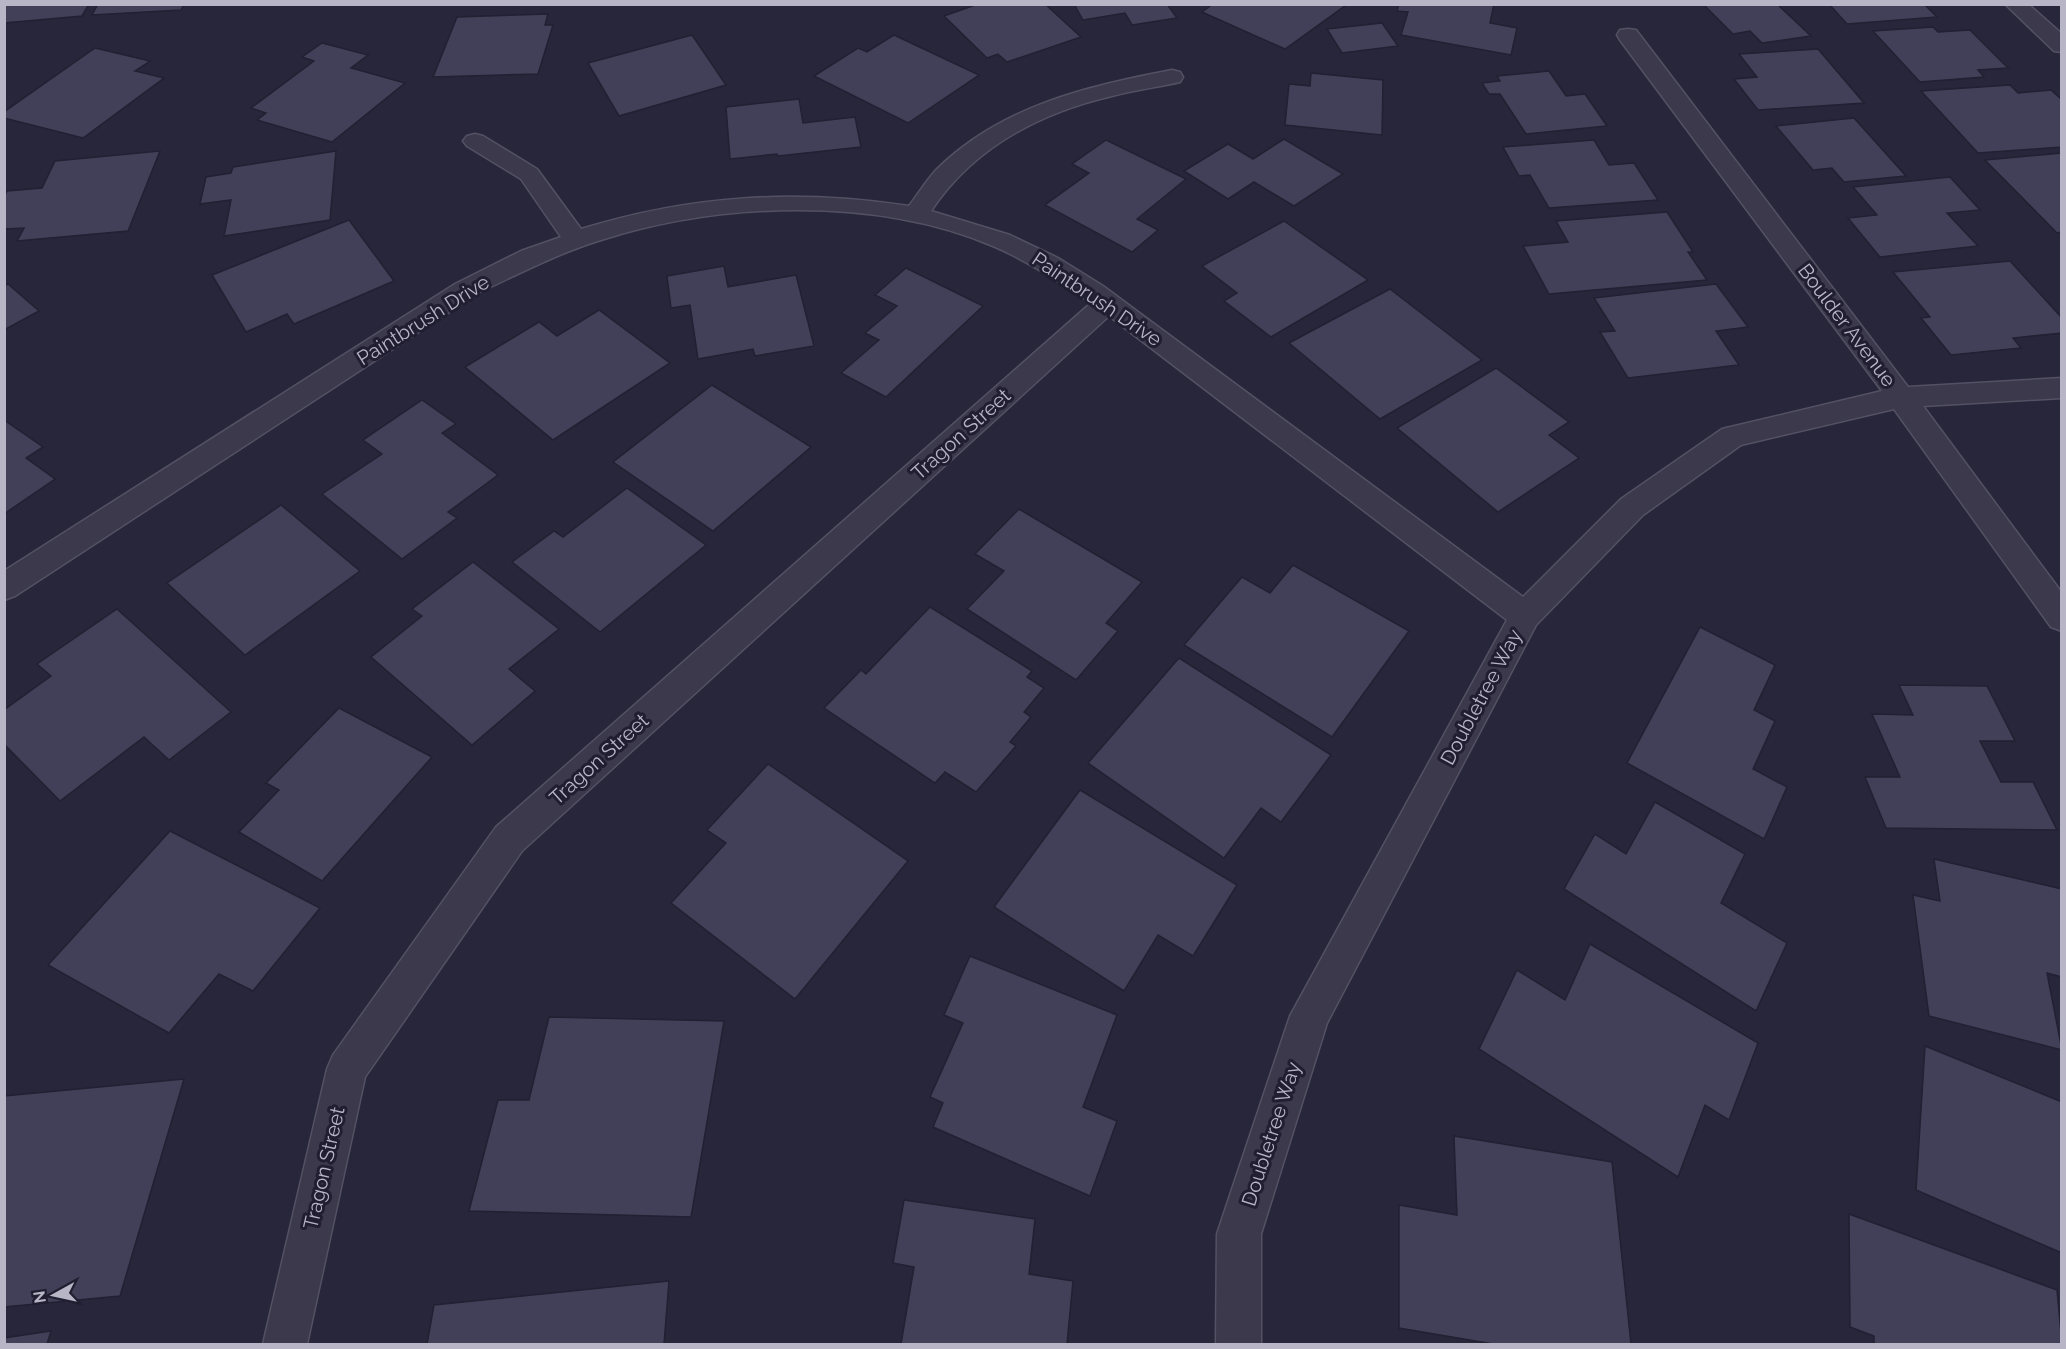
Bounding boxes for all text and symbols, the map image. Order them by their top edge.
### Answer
street label: Paintbrush Drive [1028,247,1167,351]
street label: Boulder Avenue [1793,259,1901,392]
street label: Paintbrush Drive [353,270,494,370]
street label: Tragon Street [907,383,1016,485]
street label: Doubletree Way [1435,625,1527,769]
street label: Tragon Street [545,708,654,810]
street label: Doubletree Way [1236,1059,1306,1209]
street label: Tragon Street [298,1104,350,1231]
north arrow [24,1265,84,1325]
text: N [29,1290,50,1304]

